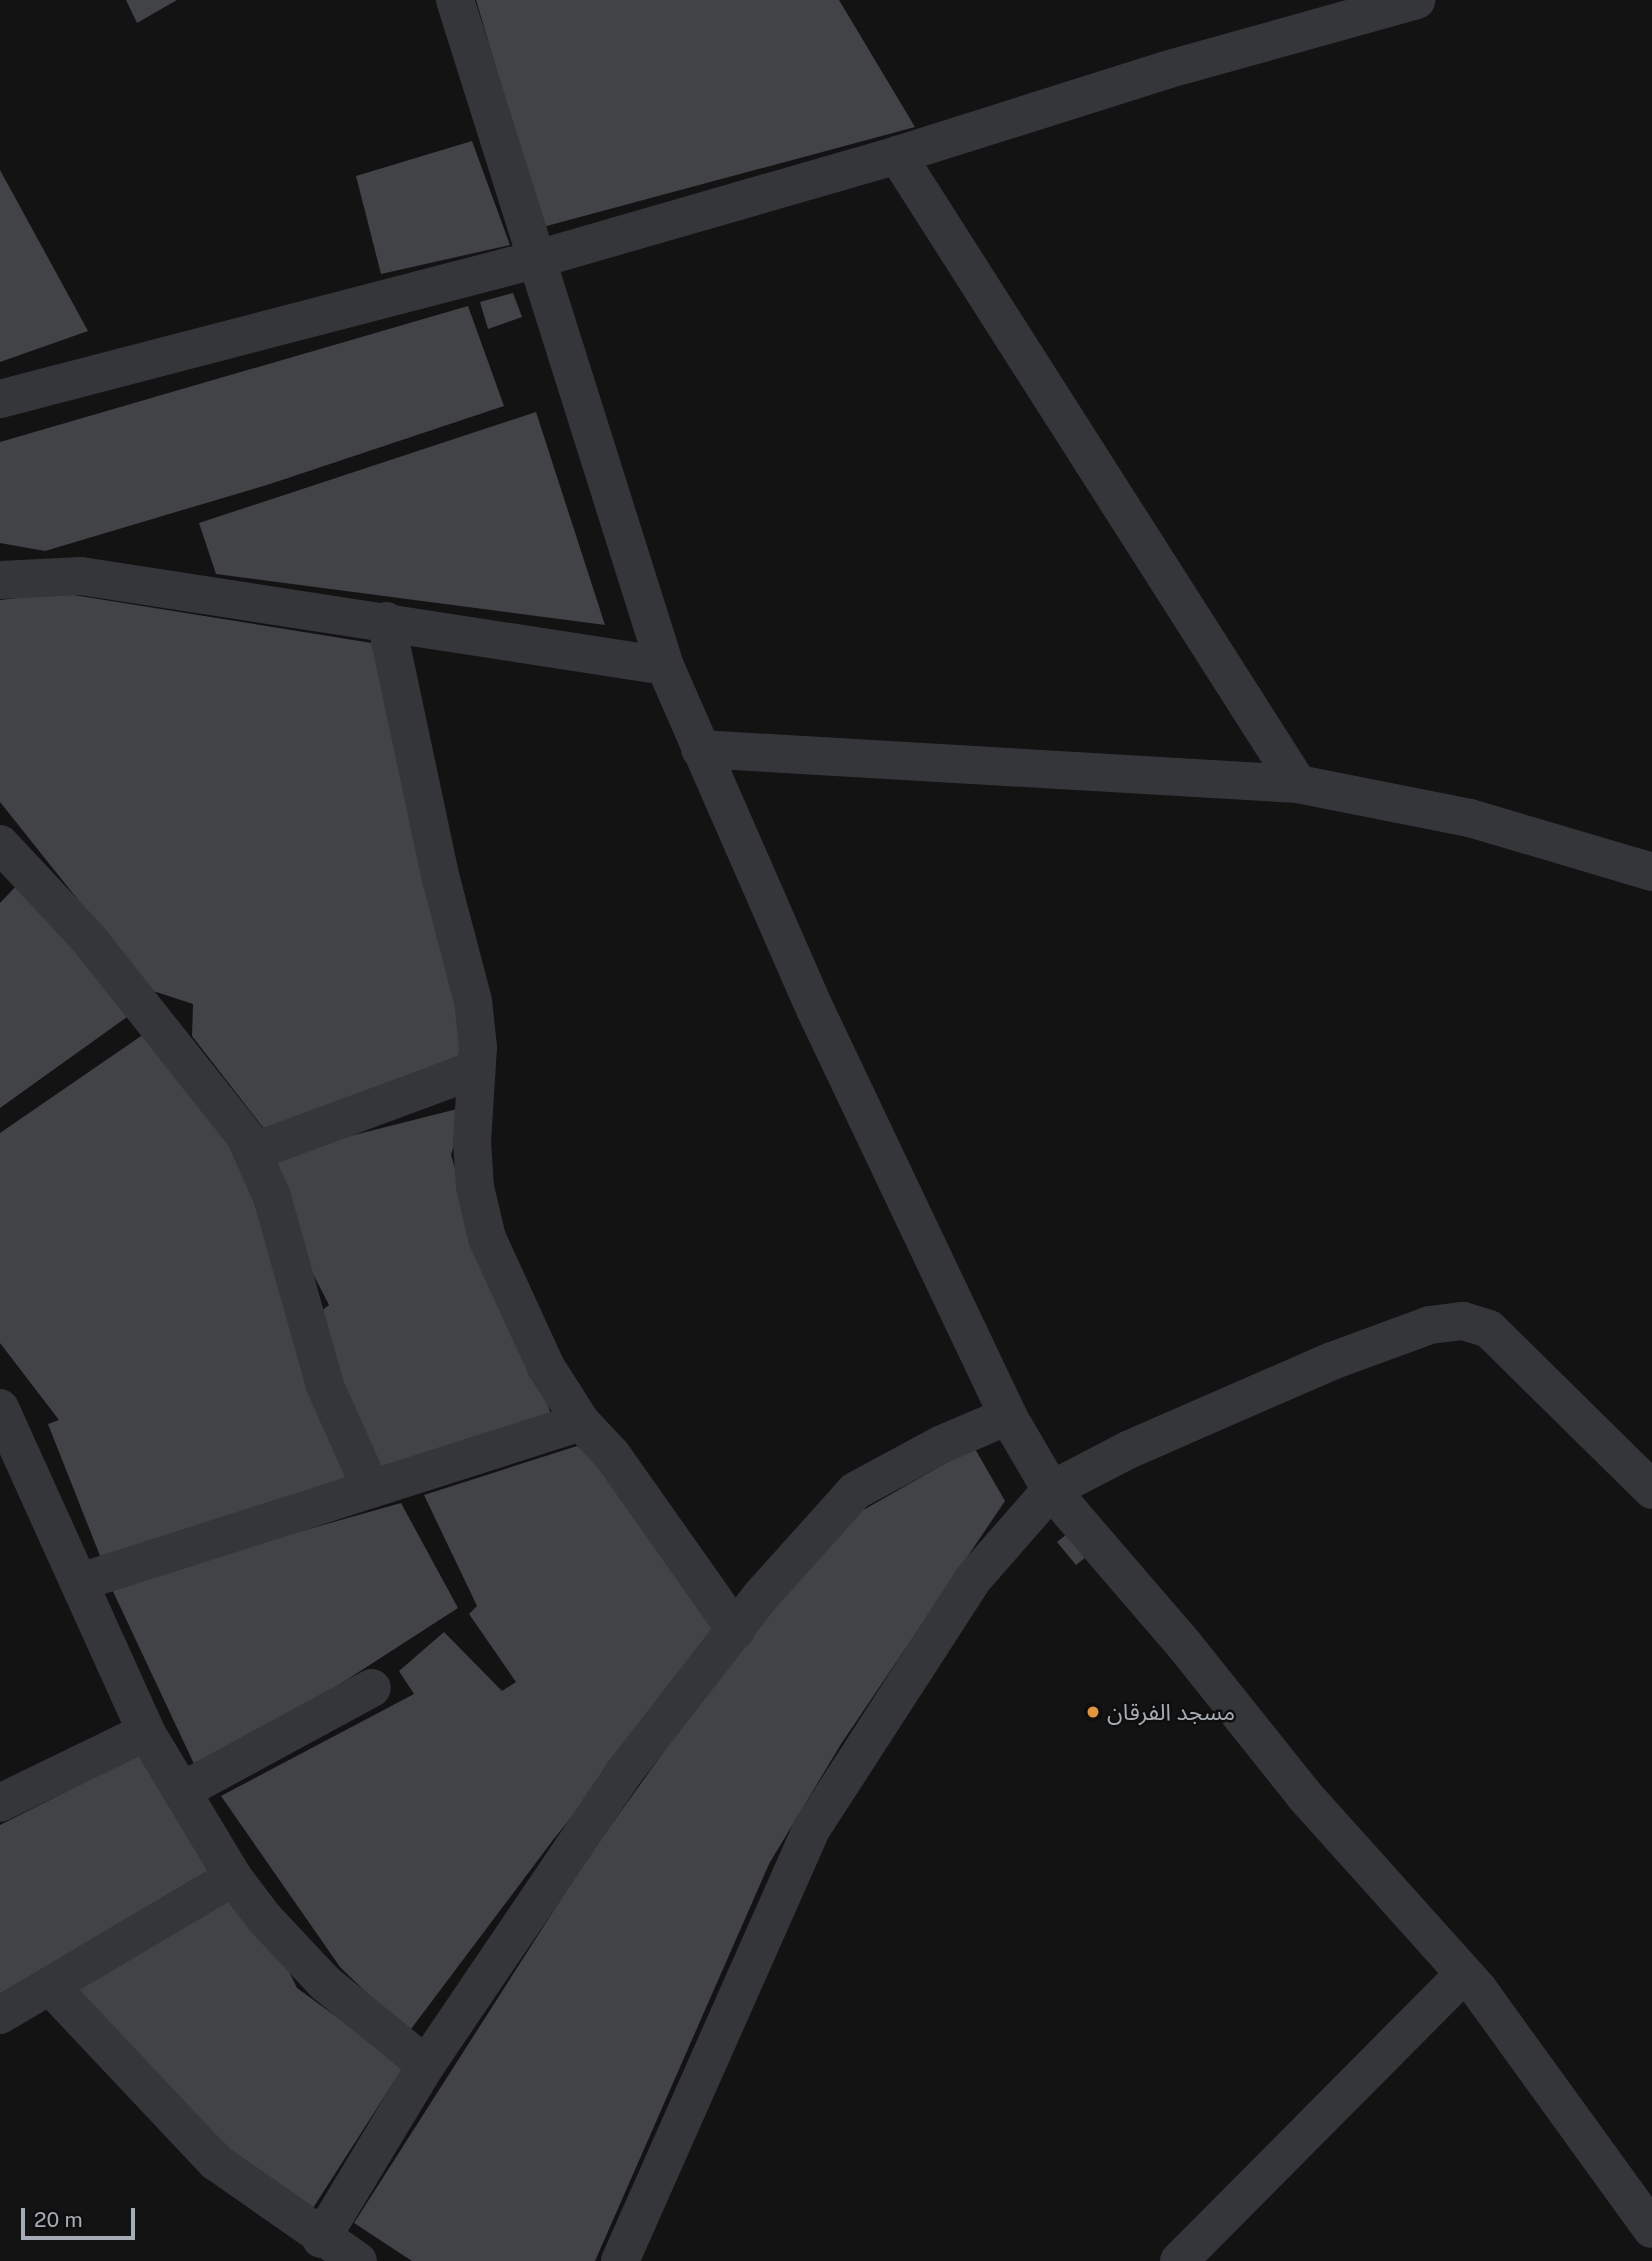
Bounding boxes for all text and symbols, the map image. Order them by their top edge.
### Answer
place label: مسجد الفرقان [1107,1698,1235,1726]
marker: مسجد الفرقان [1085,1704,1101,1720]
scale bar [24,2194,138,2238]
text: 20 m [34,2207,83,2232]

